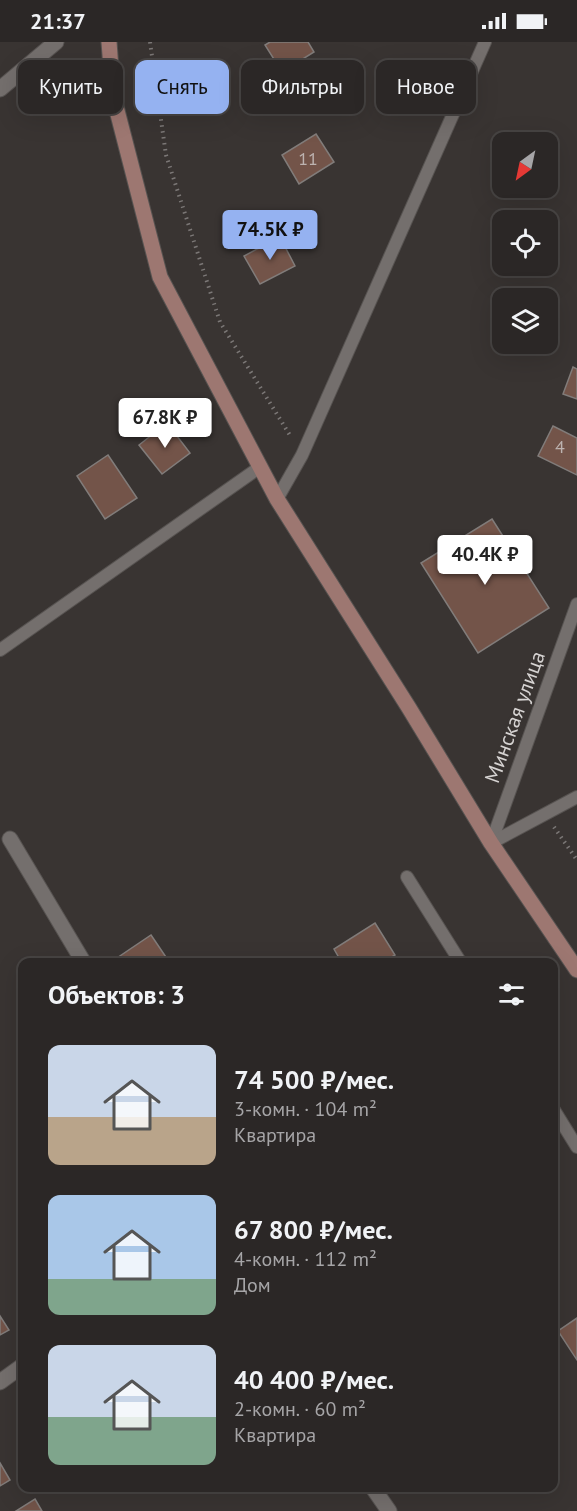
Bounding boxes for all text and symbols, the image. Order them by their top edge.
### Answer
text: 21:37 [30,7,86,35]
chip: Купить [18,60,123,114]
chip: Снять [135,60,229,114]
chip: Фильтры [241,60,364,114]
chip: Новое [376,60,476,114]
north arrow [492,132,558,198]
map controls [492,132,558,354]
house number: 11 [298,147,318,170]
pin: 74.5K ₽ [215,210,325,261]
button: locate [492,210,558,276]
text: 74.5K ₽ [236,216,304,242]
button: layers [492,288,558,354]
pin: 67.8K ₽ [110,398,220,449]
text: 67.8K ₽ [133,404,197,430]
house number: 4 [555,435,565,458]
pin: 40.4K ₽ [430,535,540,586]
text: 40.4K ₽ [451,541,519,567]
street label: Минская улица [478,647,551,786]
text: Объектов: 3 [48,978,185,1011]
icon: filters [495,978,528,1011]
text: 74 500 ₽/мес. [234,1063,394,1096]
icon: home [96,1069,168,1141]
text: 3-комн. · 104 m² [234,1096,377,1122]
text: Квартира [234,1122,316,1148]
text: 67 800 ₽/мес. [234,1213,393,1246]
icon: home [96,1219,168,1291]
text: 4-комн. · 112 m² [234,1246,377,1272]
text: Дом [234,1272,271,1298]
text: 40 400 ₽/мес. [234,1363,394,1396]
icon: home [96,1369,168,1441]
text: 2-комн. · 60 m² [234,1396,366,1422]
text: Квартира [234,1422,316,1448]

